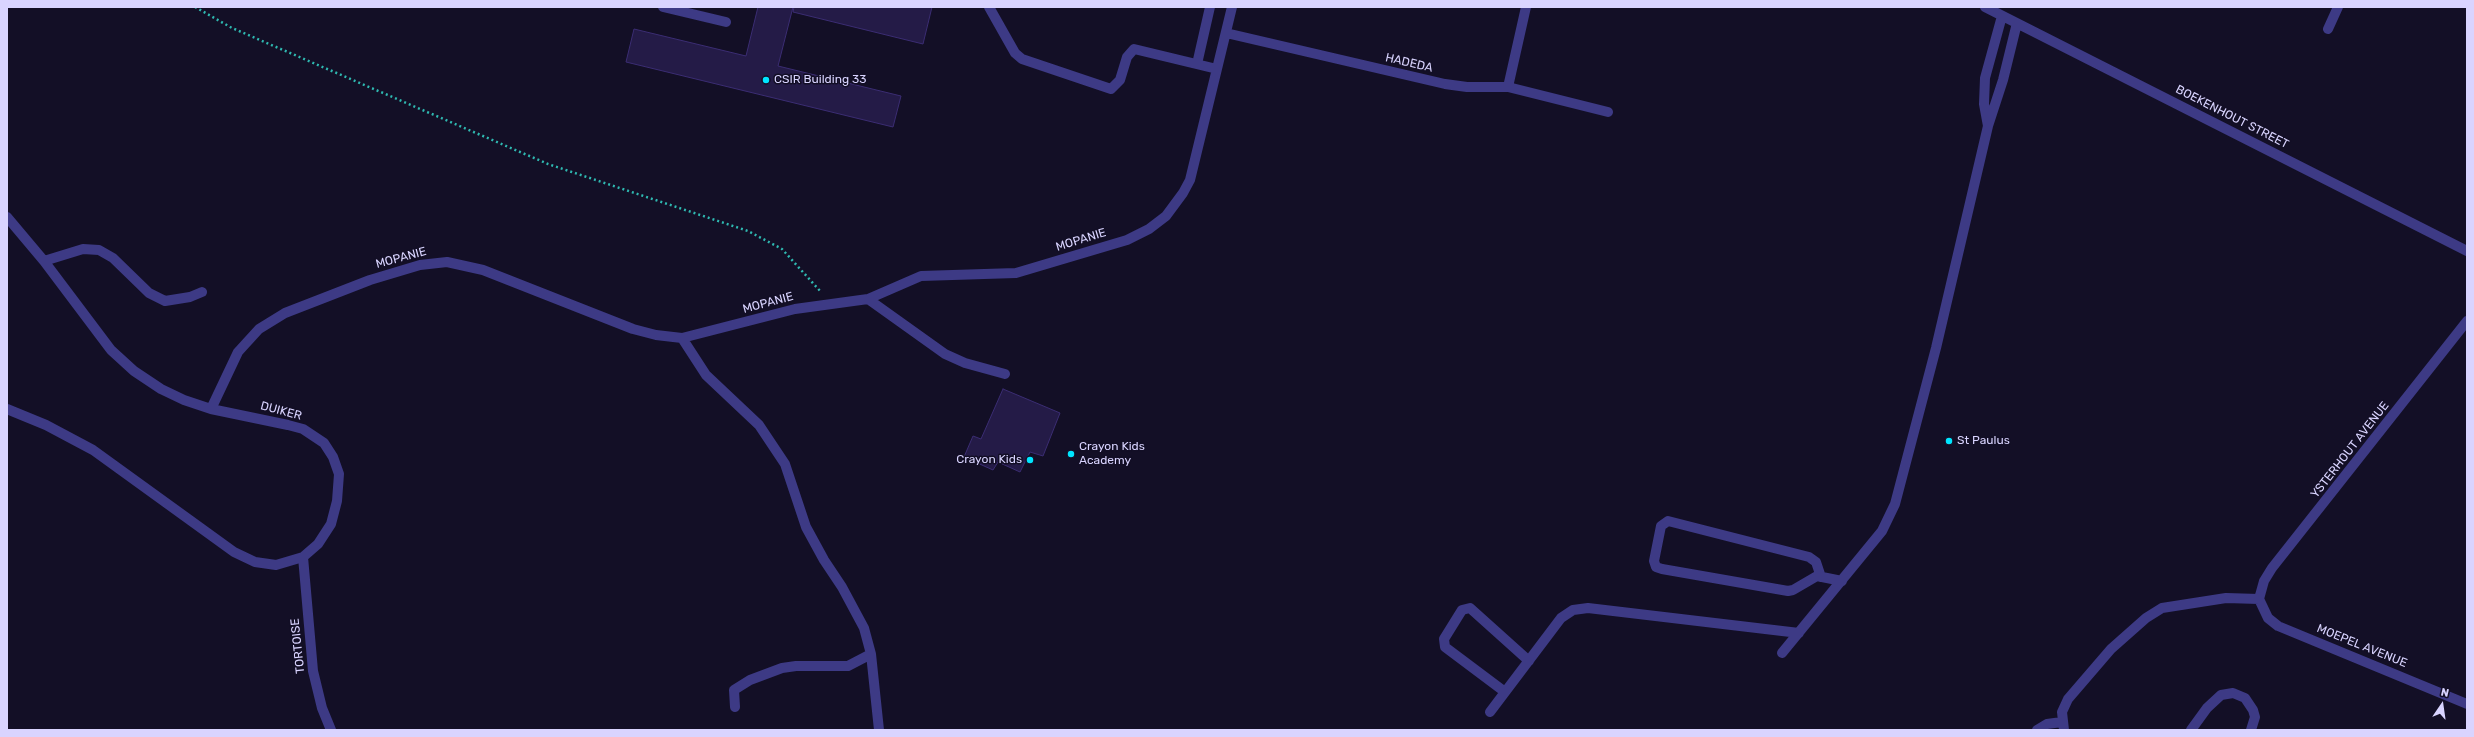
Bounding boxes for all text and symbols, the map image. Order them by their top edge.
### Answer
street label: HADEDA [1384,51,1434,75]
place label: CSIR Building 33 [774,73,866,87]
marker: CSIR Building 33 [761,75,771,85]
street label: BOEKENHOUT STREET [2173,82,2291,152]
street label: MOPANIE [1054,226,1108,254]
street label: MOPANIE [374,244,428,272]
street label: MOPANIE [741,289,795,317]
street label: DUIKER [259,399,303,423]
street label: YSTERHOUT AVENUE [2308,399,2392,501]
place label: St Paulus [1957,434,2010,448]
marker: St Paulus [1944,436,1954,446]
place label: Crayon Kids Academy [1079,440,1145,468]
marker: Crayon Kids Academy [1066,449,1076,459]
place label: Crayon Kids [956,453,1022,467]
marker: Crayon Kids [1025,455,1035,465]
street label: TORTOISE [288,618,308,674]
street label: MOEPEL AVENUE [2315,621,2409,671]
north arrow [2422,685,2462,725]
text: N [2439,686,2450,700]

